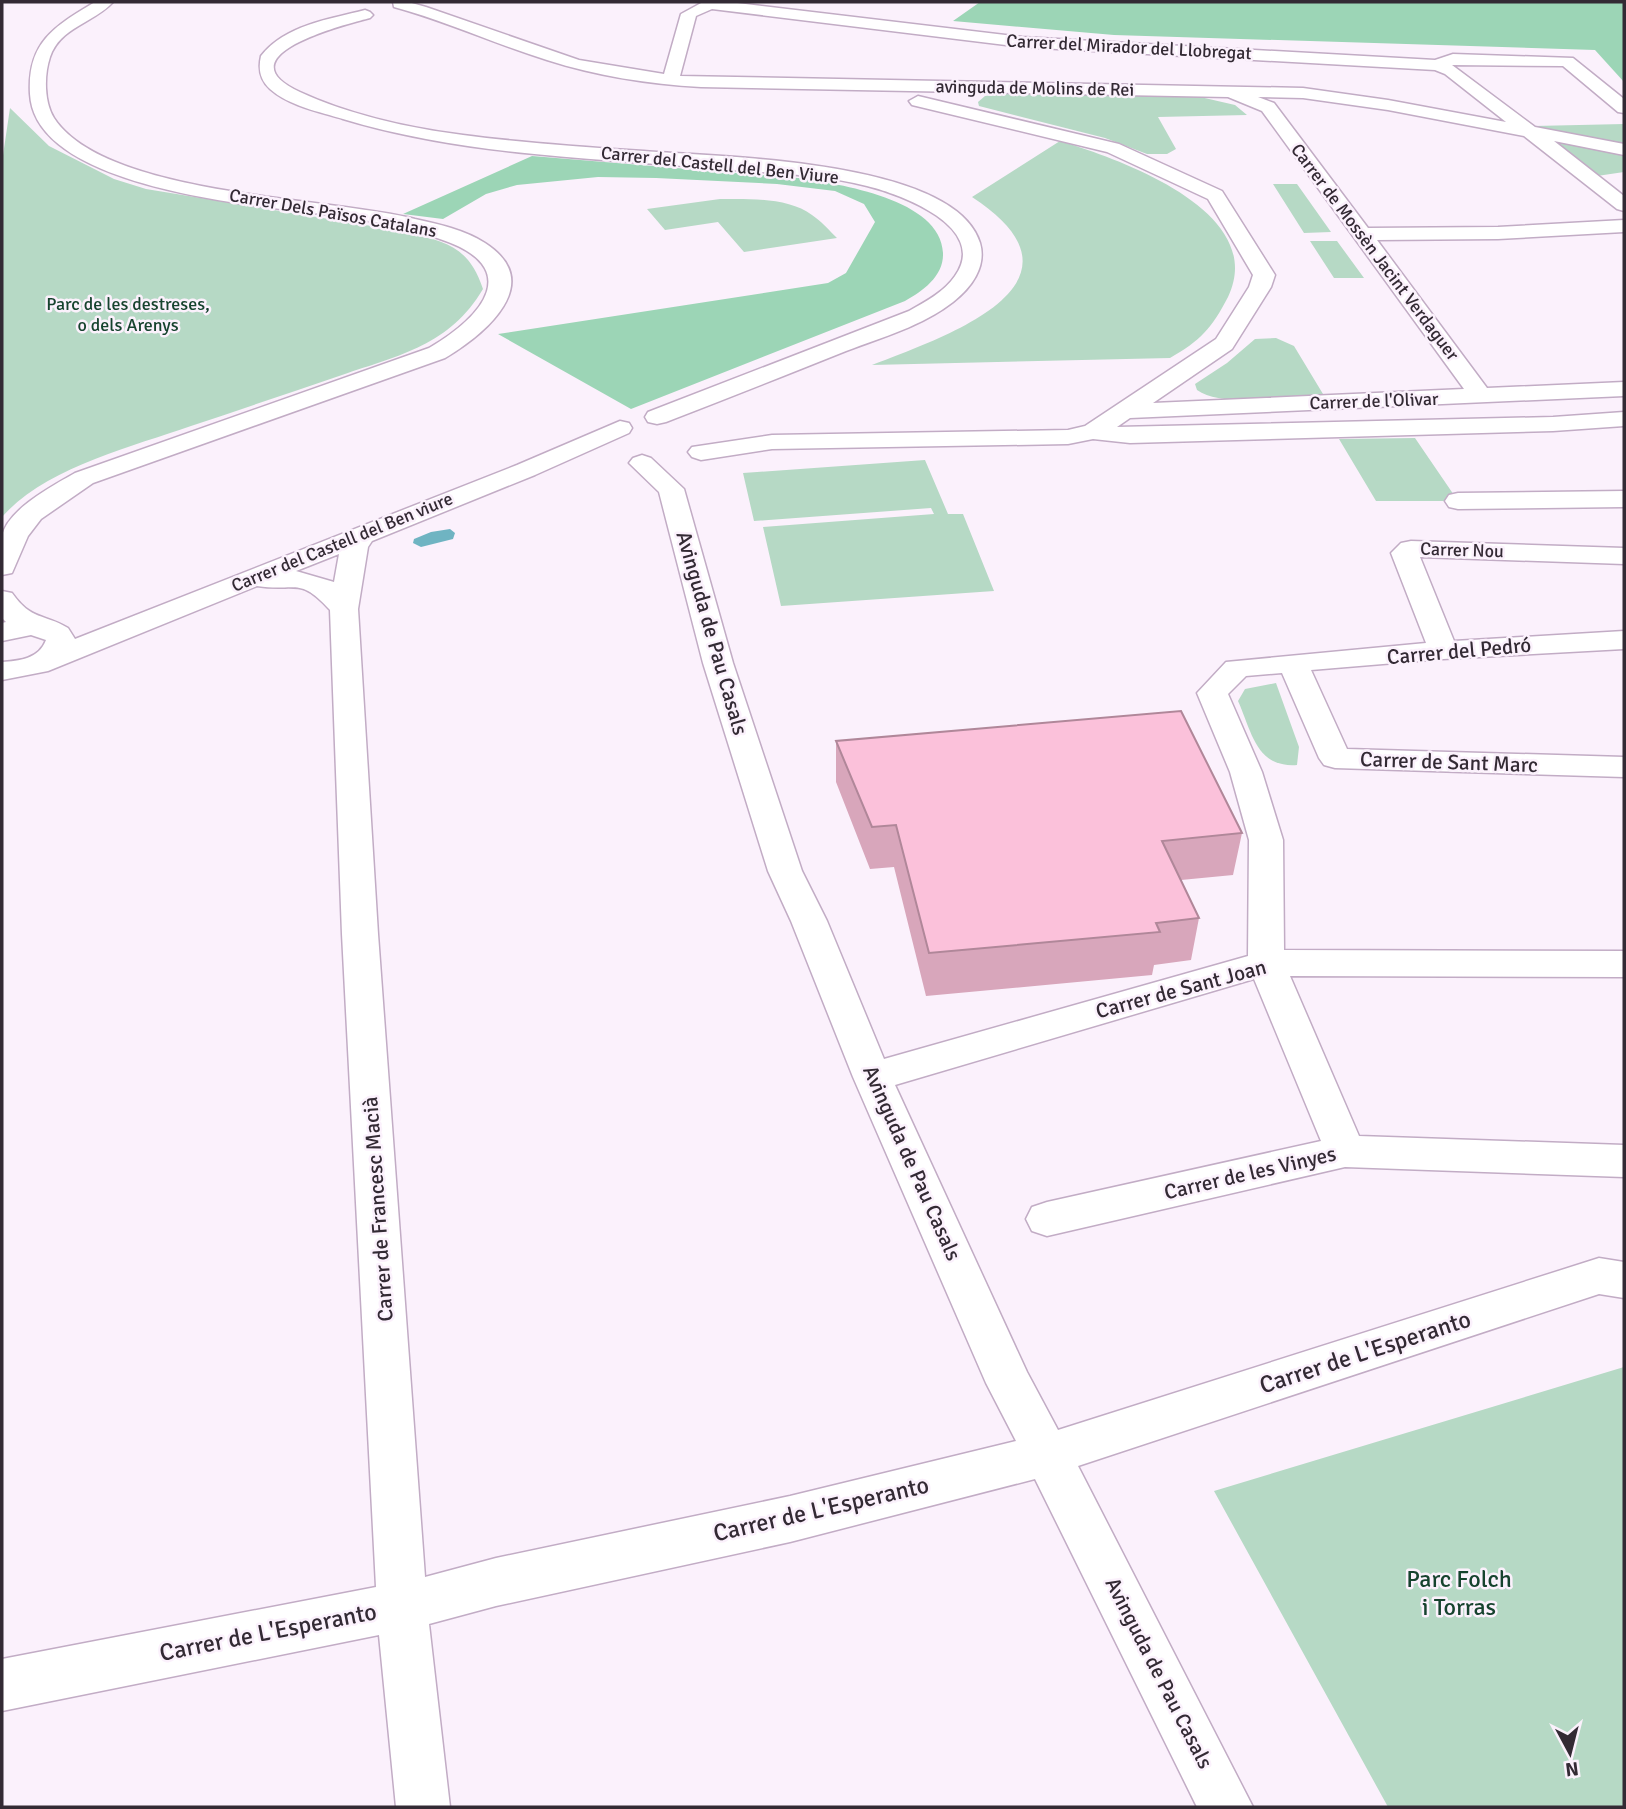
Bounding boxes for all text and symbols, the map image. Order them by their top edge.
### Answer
street label: Carrer del Mirador del Llobregat [1006,30,1252,64]
street label: avinguda de Molins de Rei [936,75,1134,101]
street label: Carrer de Mossèn Jacint Verdaguer [1286,139,1464,365]
street label: Carrer del Castell del Ben Viure [600,142,840,188]
street label: Carrer Dels Països Catalans [228,184,439,242]
park label: Parc de les destreses, o dels Arenys [46,293,210,336]
street label: Carrer de l'Olivar [1309,388,1439,414]
street label: Carrer del Castell del Ben viure [228,487,456,597]
street label: Avinguda de Pau Casals [670,528,754,738]
street label: Carrer Nou [1420,538,1504,562]
street label: Carrer del Pedró [1386,632,1532,670]
street label: Carrer de Sant Marc [1360,746,1538,778]
street label: Carrer de Sant Joan [1093,954,1269,1024]
street label: Avinguda de Pau Casals [857,1061,967,1265]
street label: Carrer de Francesc Macià [357,1096,399,1322]
street label: Carrer de les Vinyes [1161,1141,1339,1205]
street label: Carrer de L'Esperanto [1256,1304,1474,1400]
street label: Carrer de L'Esperanto [710,1470,932,1548]
park label: Parc Folch i Torras [1406,1564,1512,1622]
street label: Avinguda de Pau Casals [1100,1573,1218,1773]
street label: Carrer de L'Esperanto [157,1596,379,1668]
north arrow [1535,1718,1605,1788]
text: N [1564,1756,1580,1782]

